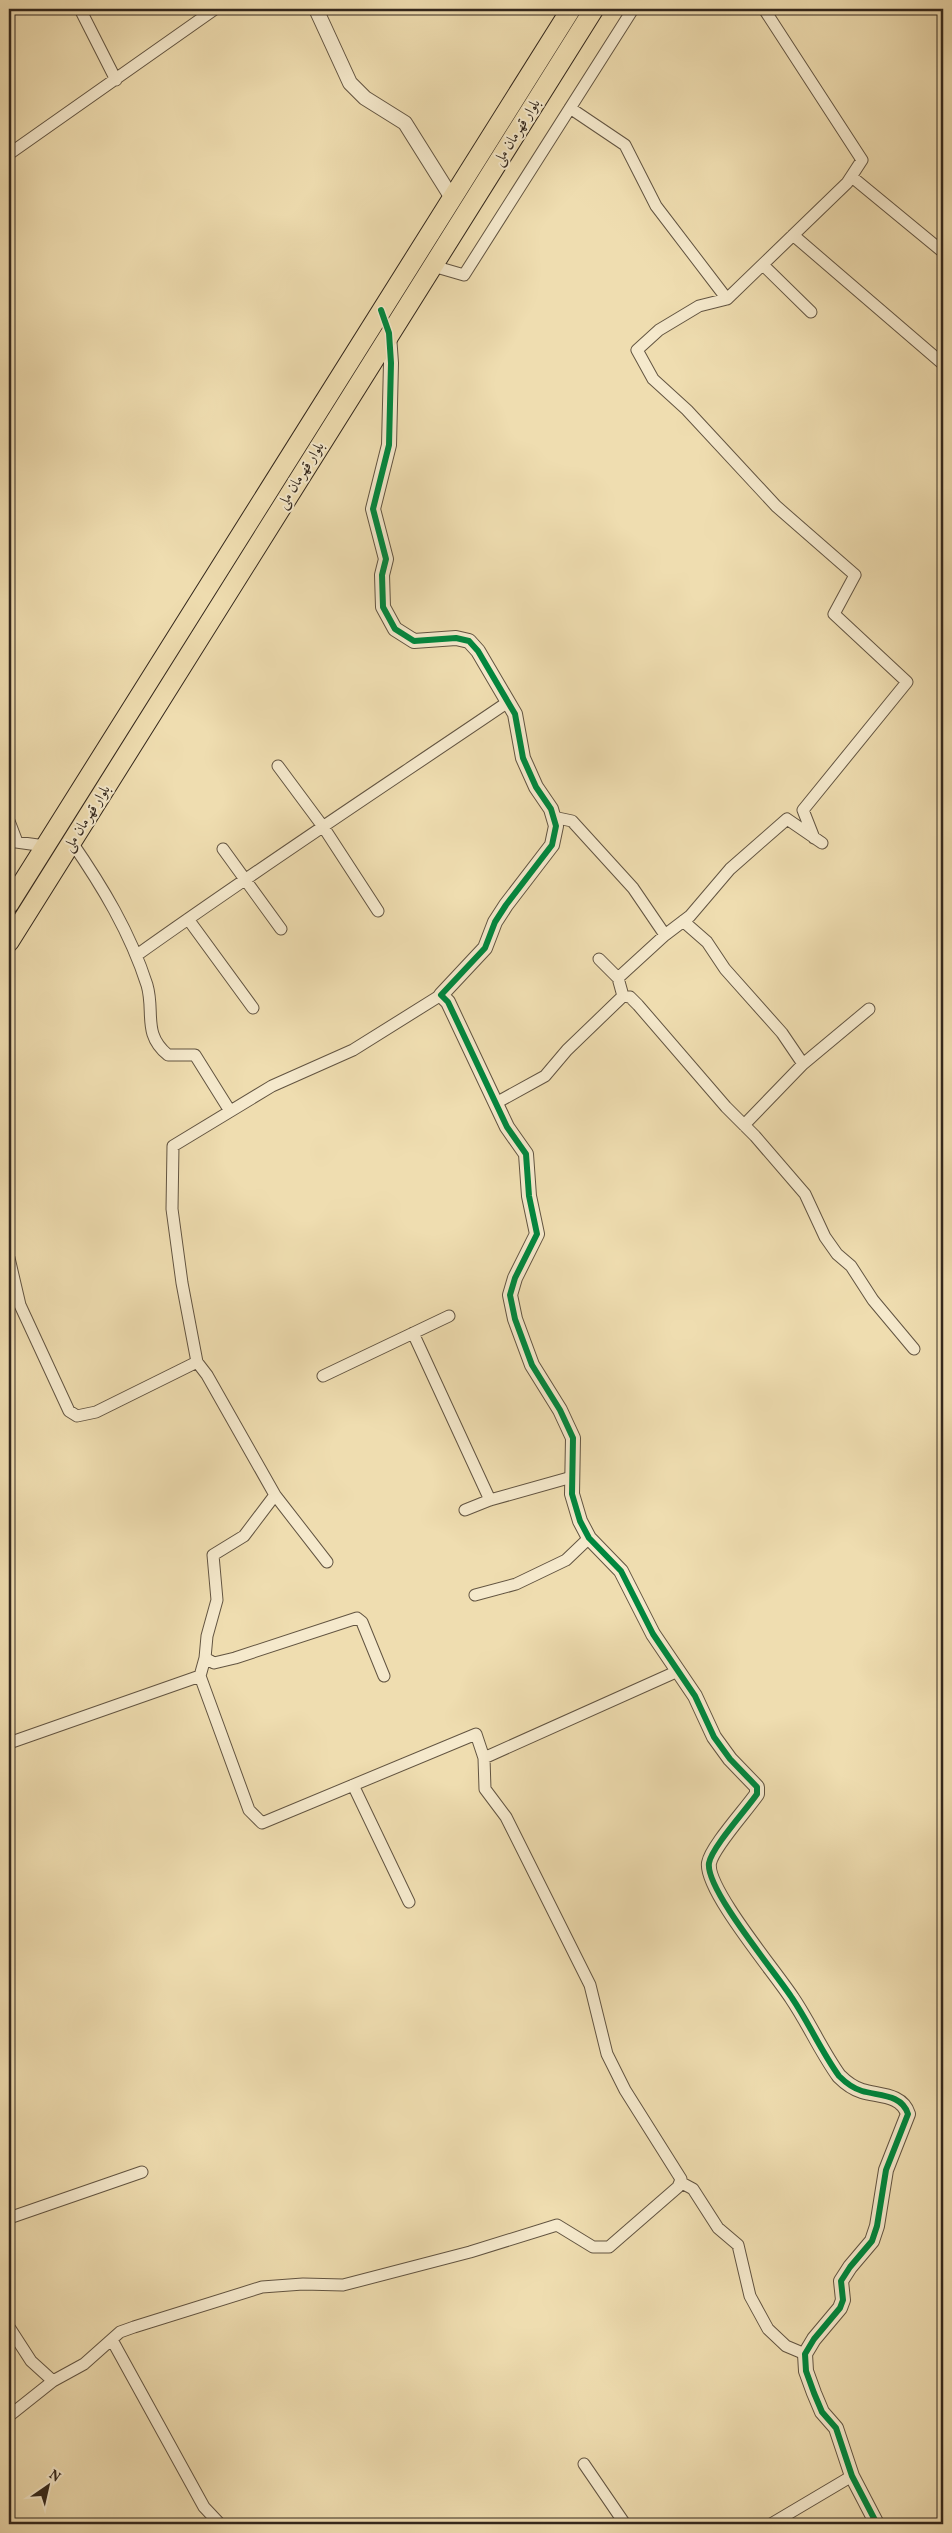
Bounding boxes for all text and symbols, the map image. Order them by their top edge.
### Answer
street label: بلوار قهرمان ملی [488,95,546,170]
street label: بلوار قهرمان ملی [272,438,330,513]
street label: بلوار قهرمان ملی [58,781,116,856]
north arrow [22,2460,72,2510]
text: N [45,2466,64,2487]

